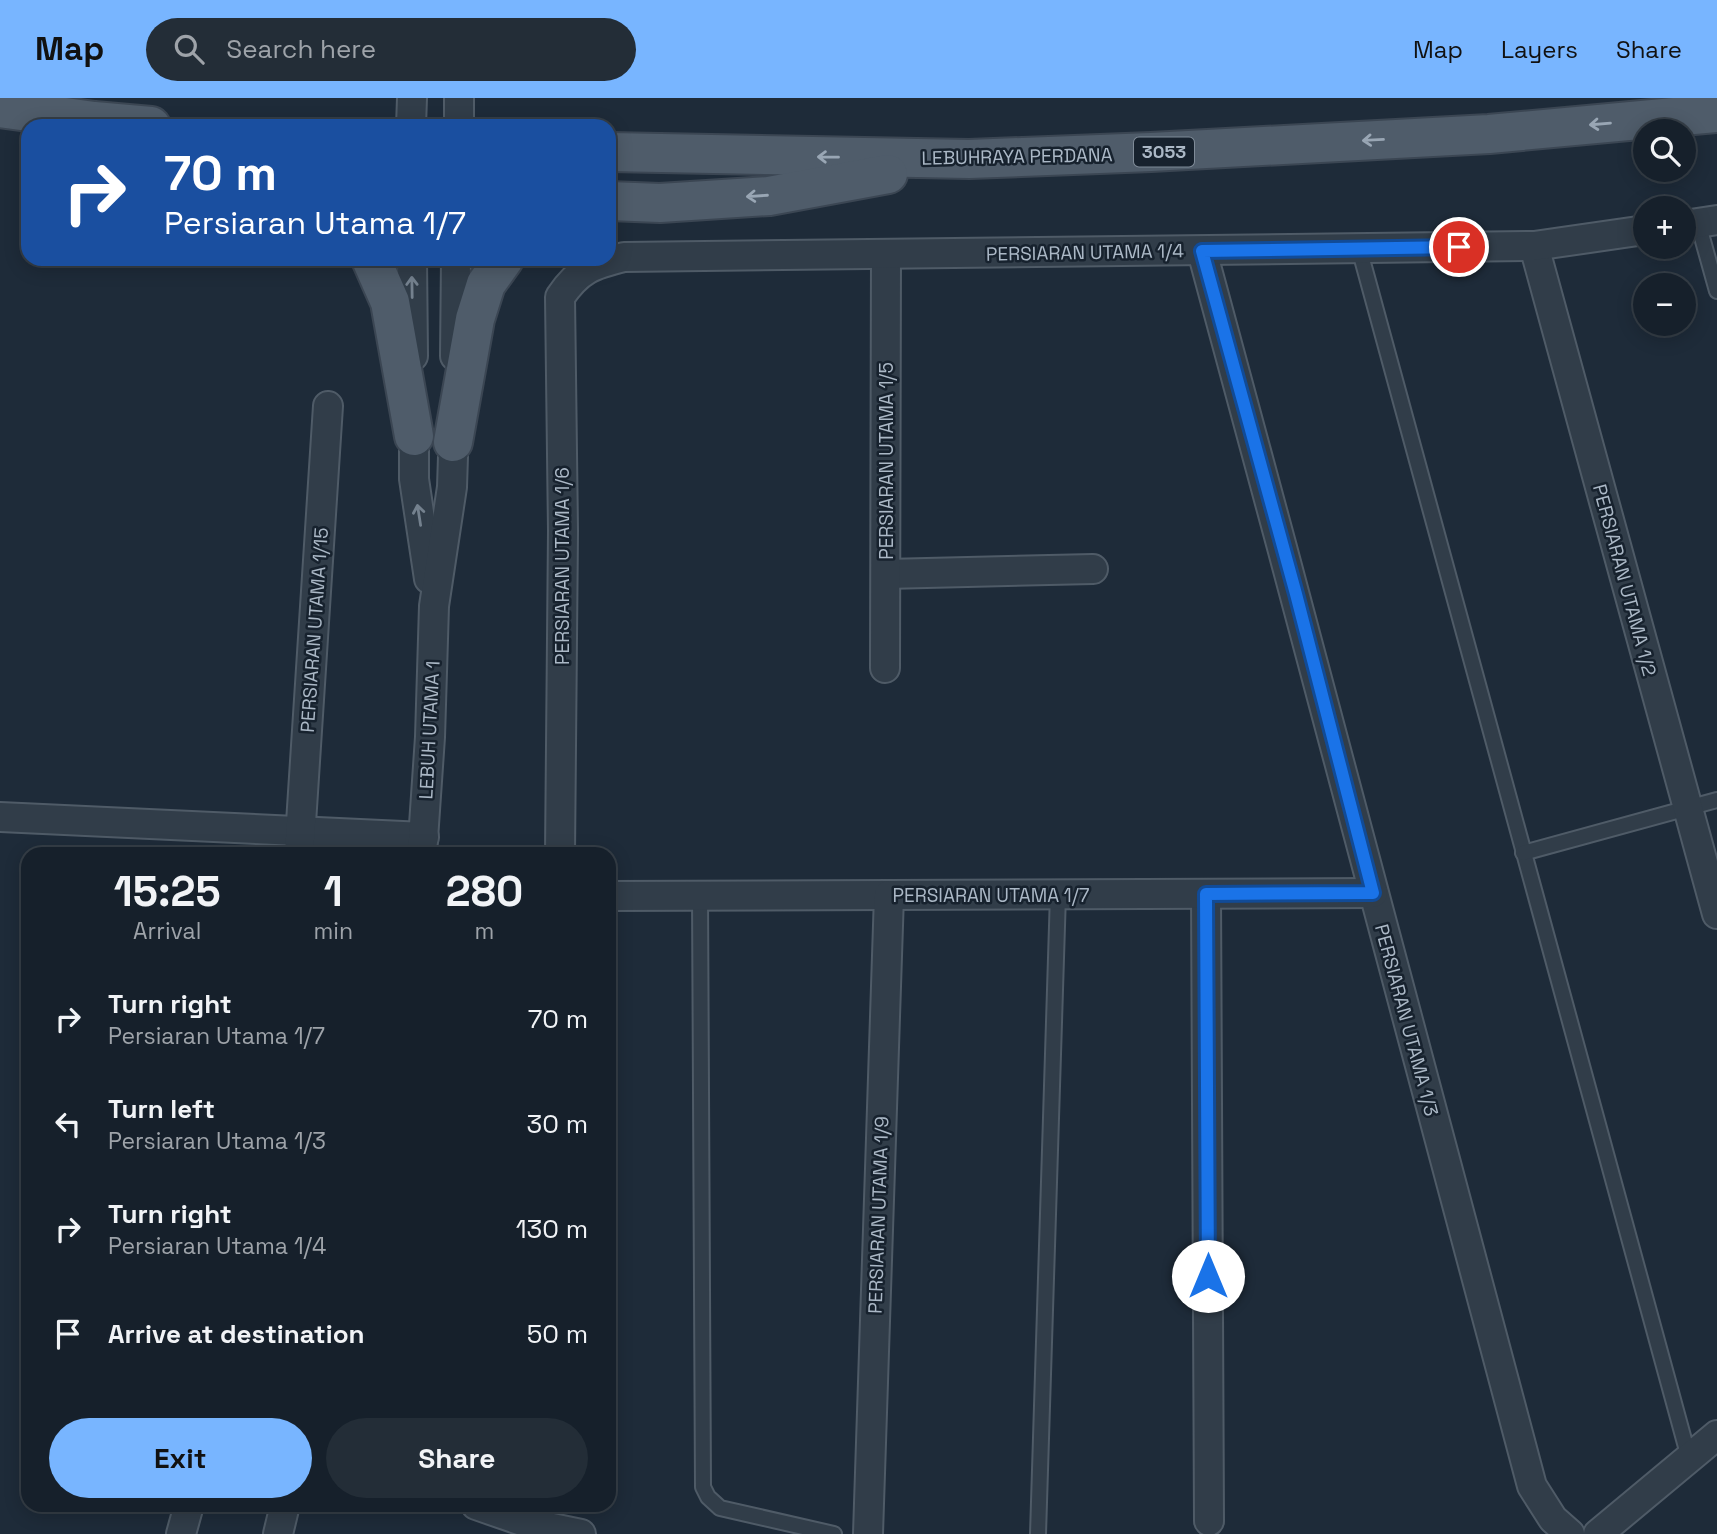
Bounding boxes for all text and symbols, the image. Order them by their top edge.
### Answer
search box [146,18,636,81]
text: Map [35,28,104,70]
icon: search [170,30,208,68]
text: Search here [226,32,376,66]
text: Map [1413,34,1463,65]
text: Layers [1501,34,1578,65]
text: Share [1616,34,1682,65]
one-way arrow [1589,118,1612,131]
map controls [1633,119,1696,336]
button: search [1633,119,1696,182]
one-way arrow [1363,134,1385,147]
road number: 3053 [1134,138,1194,166]
text: 70 m [164,142,277,204]
street label: LEBUHRAYA PERDANA [921,142,1113,171]
icon: right [49,147,140,238]
one-way arrow [817,150,840,163]
one-way arrow [746,190,769,203]
button: + [1633,196,1696,259]
text: Persiaran Utama 1/7 [164,203,466,243]
pin [1429,217,1489,277]
icon: arrive [1440,228,1478,266]
street label: PERSIARAN UTAMA 1/4 [986,238,1184,267]
button: − [1633,273,1696,336]
one-way arrow [406,276,419,299]
street label: PERSIARAN UTAMA 1/5 [874,362,899,560]
street label: PERSIARAN UTAMA 1/6 [550,467,575,665]
street label: PERSIARAN UTAMA 1/2 [1587,481,1662,679]
one-way arrow [412,504,425,526]
street label: PERSIARAN UTAMA 1/15 [295,527,334,733]
street label: LEBUH UTAMA 1 [413,660,446,800]
text: 15:25 [114,865,221,918]
text: 1 [324,865,343,918]
text: 280 [446,865,523,918]
street label: PERSIARAN UTAMA 1/7 [893,883,1090,908]
text: Arrival [133,916,201,946]
text: min [313,916,353,946]
text: m [475,916,494,946]
street label: PERSIARAN UTAMA 1/3 [1369,921,1444,1119]
text: Turn right [108,987,232,1021]
icon: right [49,1000,87,1038]
text: 70 m [528,1002,588,1036]
text: Persiaran Utama 1/7 [108,1021,325,1051]
text: Turn left [108,1092,215,1126]
icon: left [49,1105,87,1143]
text: 30 m [527,1107,588,1141]
street label: PERSIARAN UTAMA 1/9 [863,1116,894,1314]
text: Persiaran Utama 1/3 [108,1126,326,1156]
text: Turn right [108,1197,232,1231]
icon: right [49,1210,87,1248]
text: 130 m [516,1212,588,1246]
text: Persiaran Utama 1/4 [108,1231,326,1261]
position arrow [1171,1239,1245,1313]
icon: arrive [49,1315,87,1353]
text: Arrive at destination [108,1317,365,1351]
text: 50 m [527,1317,588,1351]
button: Exit [49,1418,312,1498]
button: Share [326,1418,588,1498]

